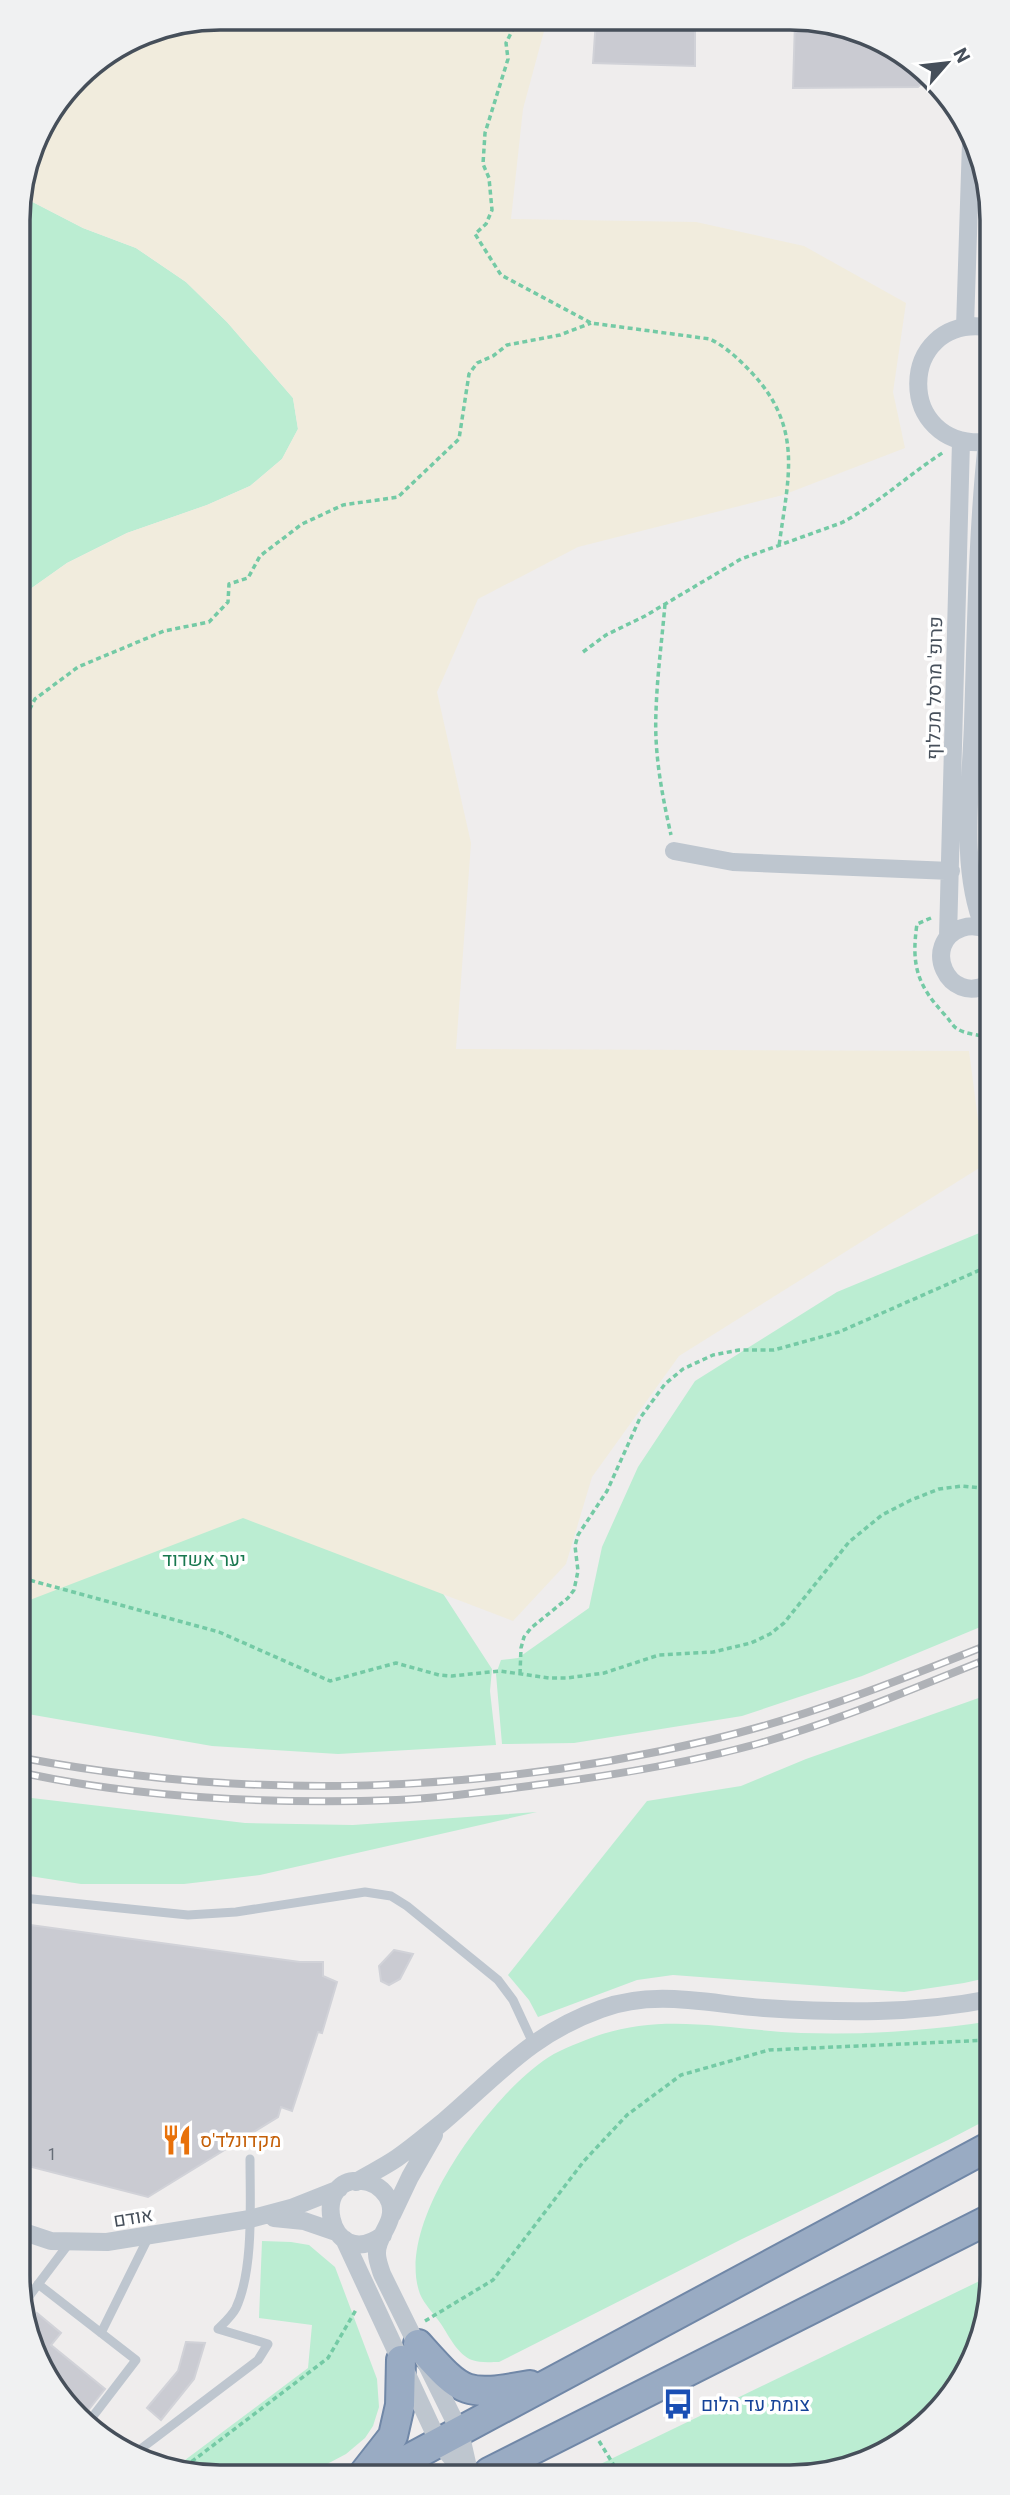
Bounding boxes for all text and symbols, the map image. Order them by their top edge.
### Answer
north arrow [912,28,982,98]
text: N [948,44,975,67]
street label: פרופ' מרסל מכלוף [922,616,947,760]
park label: יער אשדוד [162,1548,246,1571]
restaurant icon: מקדונלד'ס [160,2123,194,2157]
place label: מקדונלד'ס [200,2129,281,2152]
house number: 1 [48,2145,57,2164]
street label: אודם [112,2203,155,2232]
bus stop icon: צומת עד הלום [661,2387,695,2421]
place label: צומת עד הלום [701,2393,810,2416]

